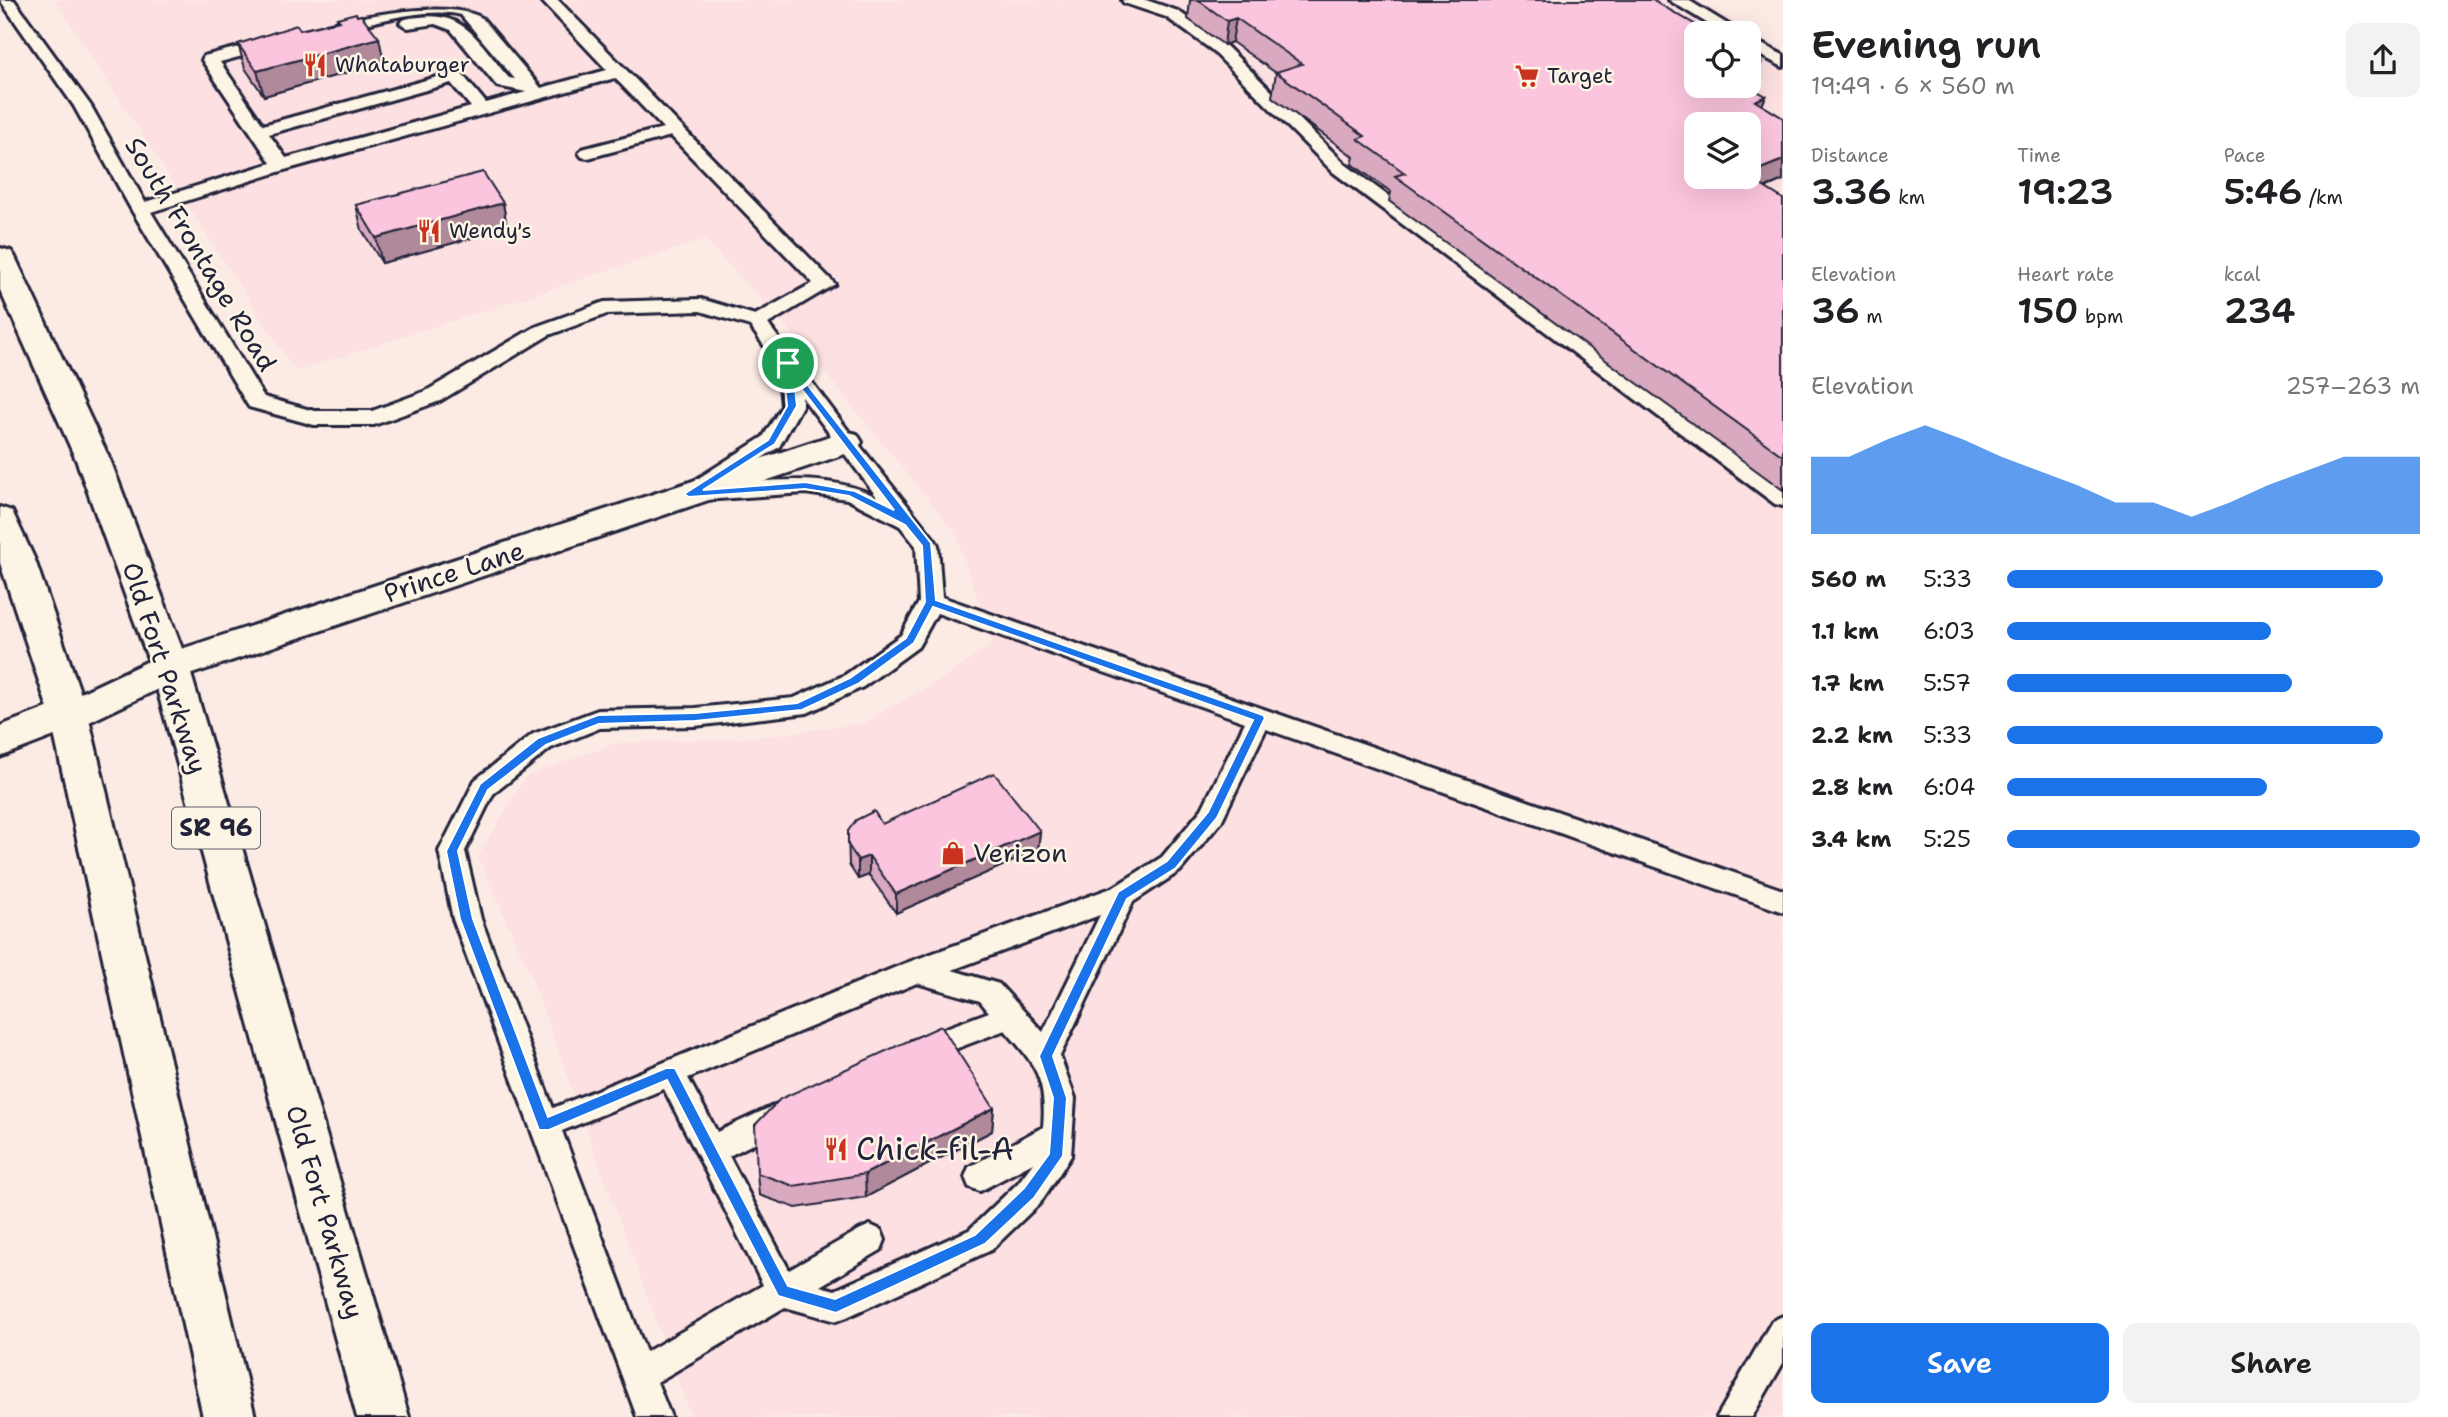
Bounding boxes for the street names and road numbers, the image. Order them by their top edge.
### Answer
street label: South Frontage Road [117,130,285,378]
street label: Prince Lane [379,532,529,611]
street label: Old Fort Parkway [115,557,216,778]
road number: SR 96 [172,808,260,848]
street label: Old Fort Parkway [278,1101,373,1323]

